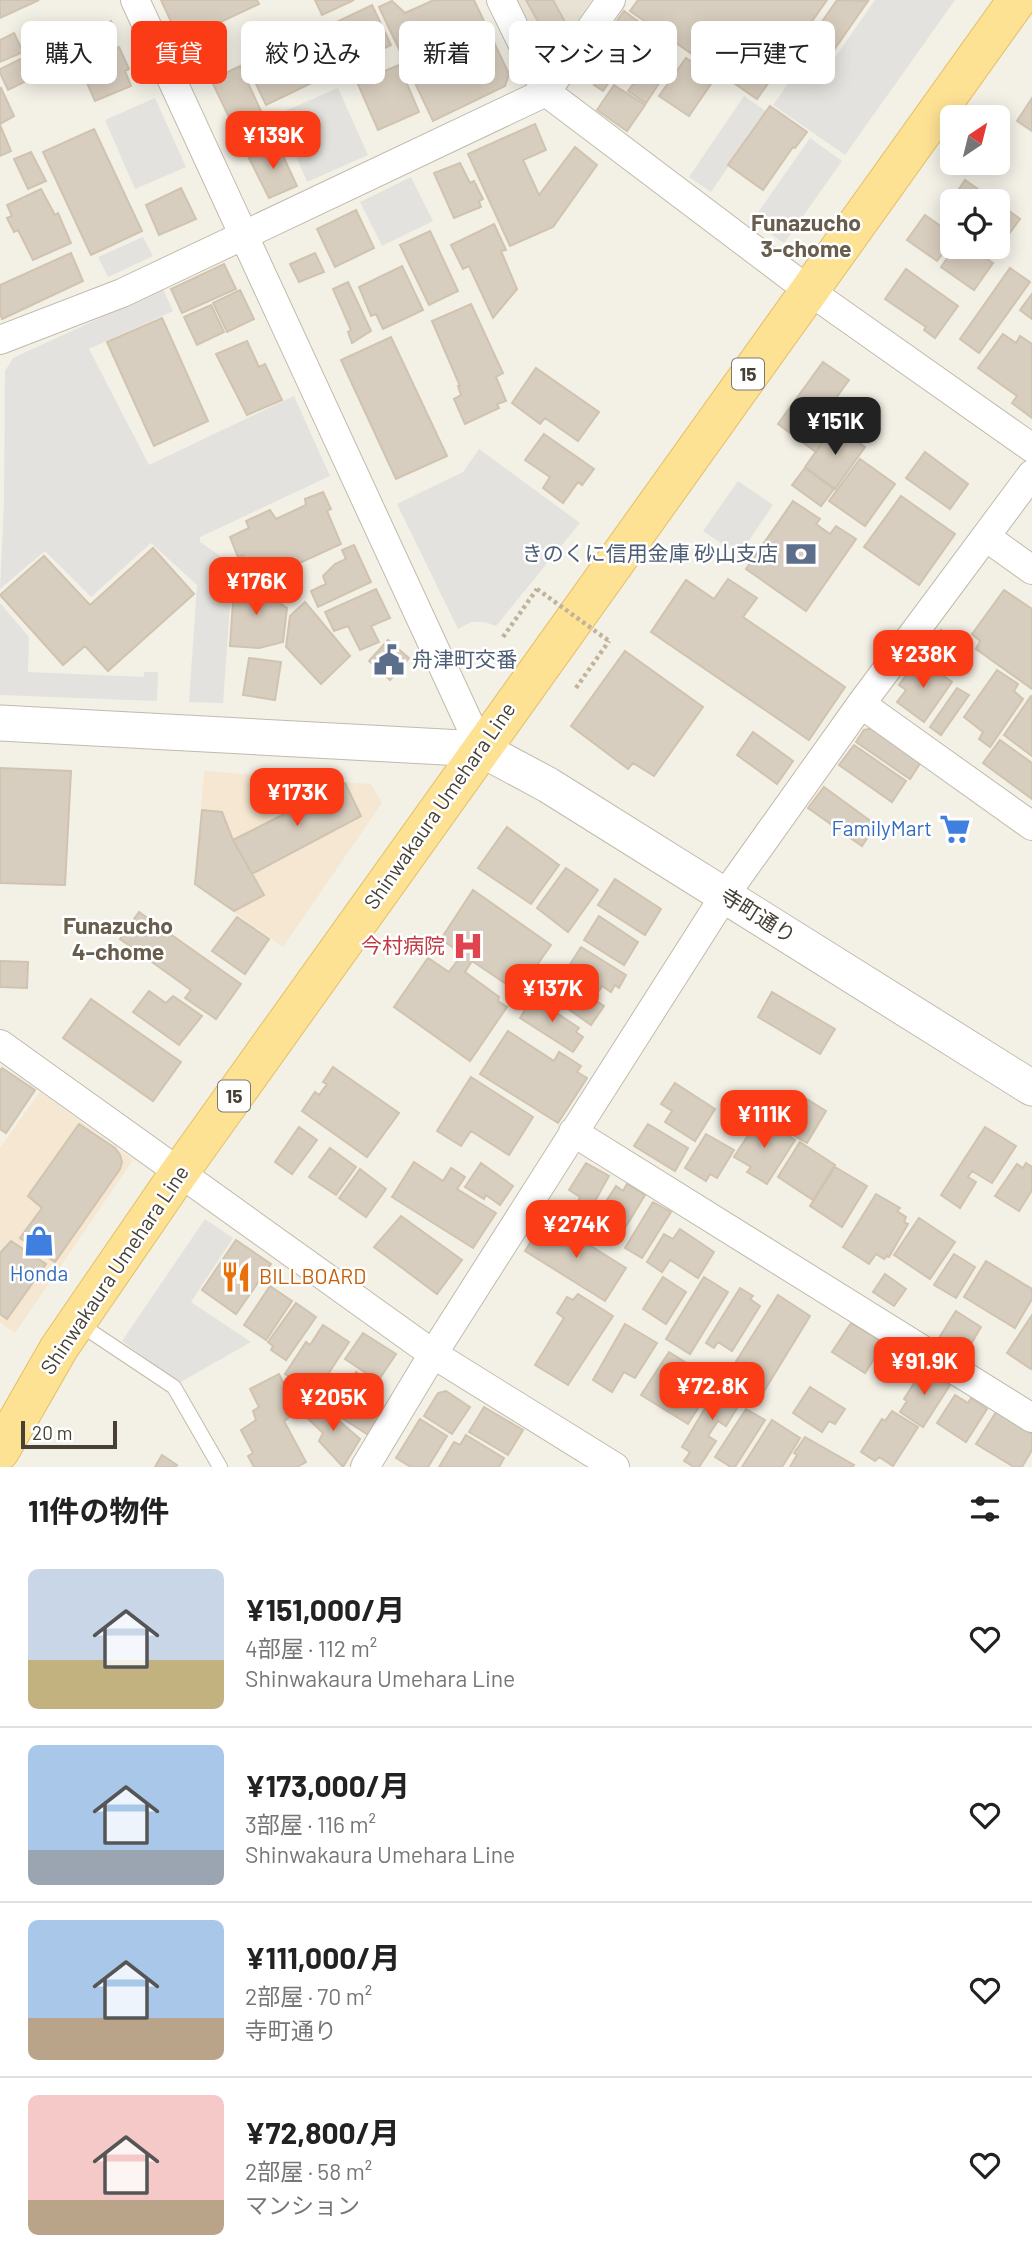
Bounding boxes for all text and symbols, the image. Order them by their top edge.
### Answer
chip: 購入 [21,21,117,84]
chip: 賃貸 [131,21,227,84]
chip: 絞り込み [241,21,385,84]
chip: 新着 [399,21,495,84]
chip: マンション [509,21,677,84]
chip: 一戸建て [691,21,835,84]
north arrow [940,105,1010,175]
map controls [940,105,1010,259]
pin: ¥139K [224,111,322,171]
text: ¥139K [242,120,304,148]
button: locate [940,189,1010,259]
district label: Funazucho 3-chome [751,208,861,262]
road number: 15 [732,358,764,390]
pin: ¥151K [786,398,884,457]
text: ¥151K [806,406,864,434]
bank icon: きのくに信用金庫 砂山支店 [784,537,818,571]
place label: きのくに信用金庫 砂山支店 [522,540,778,565]
pin: ¥176K [207,558,305,617]
text: ¥176K [225,566,287,594]
pin: ¥238K [874,630,972,690]
text: ¥238K [889,639,957,667]
public building icon: 舟津町交番 [372,643,406,677]
place label: 舟津町交番 [412,646,517,671]
street label: Shinwakaura Umehara Line [358,697,520,913]
pin: ¥173K [248,768,346,828]
text: ¥173K [266,777,328,805]
supermarket icon: FamilyMart [938,812,972,846]
place label: FamilyMart [831,815,932,840]
street label: 寺町通り [717,882,801,948]
district label: Funazucho 4-chome [63,911,173,965]
hospital icon: 今村病院 [451,929,485,963]
place label: 今村病院 [361,932,445,957]
pin: ¥137K [503,964,601,1024]
text: ¥137K [521,973,583,1001]
road number: 15 [218,1080,250,1112]
pin: ¥111K [715,1090,813,1150]
text: ¥111K [737,1099,791,1127]
street label: Shinwakaura Umehara Line [34,1160,193,1378]
pin: ¥274K [527,1200,625,1260]
text: ¥274K [542,1209,610,1237]
shop icon: Honda [22,1224,56,1258]
place label: Honda [10,1260,68,1285]
restaurant icon: BILLBOARD [219,1260,253,1294]
place label: BILLBOARD [259,1263,366,1288]
pin: ¥91.9K [867,1338,981,1397]
text: ¥91.9K [890,1346,958,1374]
pin: ¥72.8K [655,1362,769,1422]
text: ¥72.8K [675,1371,749,1399]
pin: ¥205K [284,1374,382,1433]
text: ¥205K [299,1382,367,1410]
scale bar [21,1418,117,1450]
text: 20 m [32,1421,72,1444]
icon: filters [966,1490,1004,1528]
text: 11件の物件 [28,1492,169,1528]
text: ¥151,000/月 [245,1591,405,1627]
icon: home [84,1597,168,1681]
icon: heart [966,1620,1004,1658]
text: 4部屋 · 112 m² [245,1634,377,1662]
text: Shinwakaura Umehara Line [245,1664,515,1692]
text: ¥173,000/月 [245,1767,410,1803]
icon: home [84,1773,168,1857]
icon: heart [966,1796,1004,1834]
text: 3部屋 · 116 m² [245,1810,376,1838]
text: Shinwakaura Umehara Line [245,1840,515,1868]
text: ¥111,000/月 [245,1939,401,1975]
icon: home [84,1948,168,2032]
icon: heart [966,1971,1004,2009]
text: 2部屋 · 70 m² [245,1982,372,2010]
text: 寺町通り [245,2016,337,2044]
text: ¥72,800/月 [245,2114,400,2150]
icon: home [84,2123,168,2207]
icon: heart [966,2146,1004,2184]
text: 2部屋 · 58 m² [245,2157,372,2185]
text: マンション [245,2191,360,2219]

